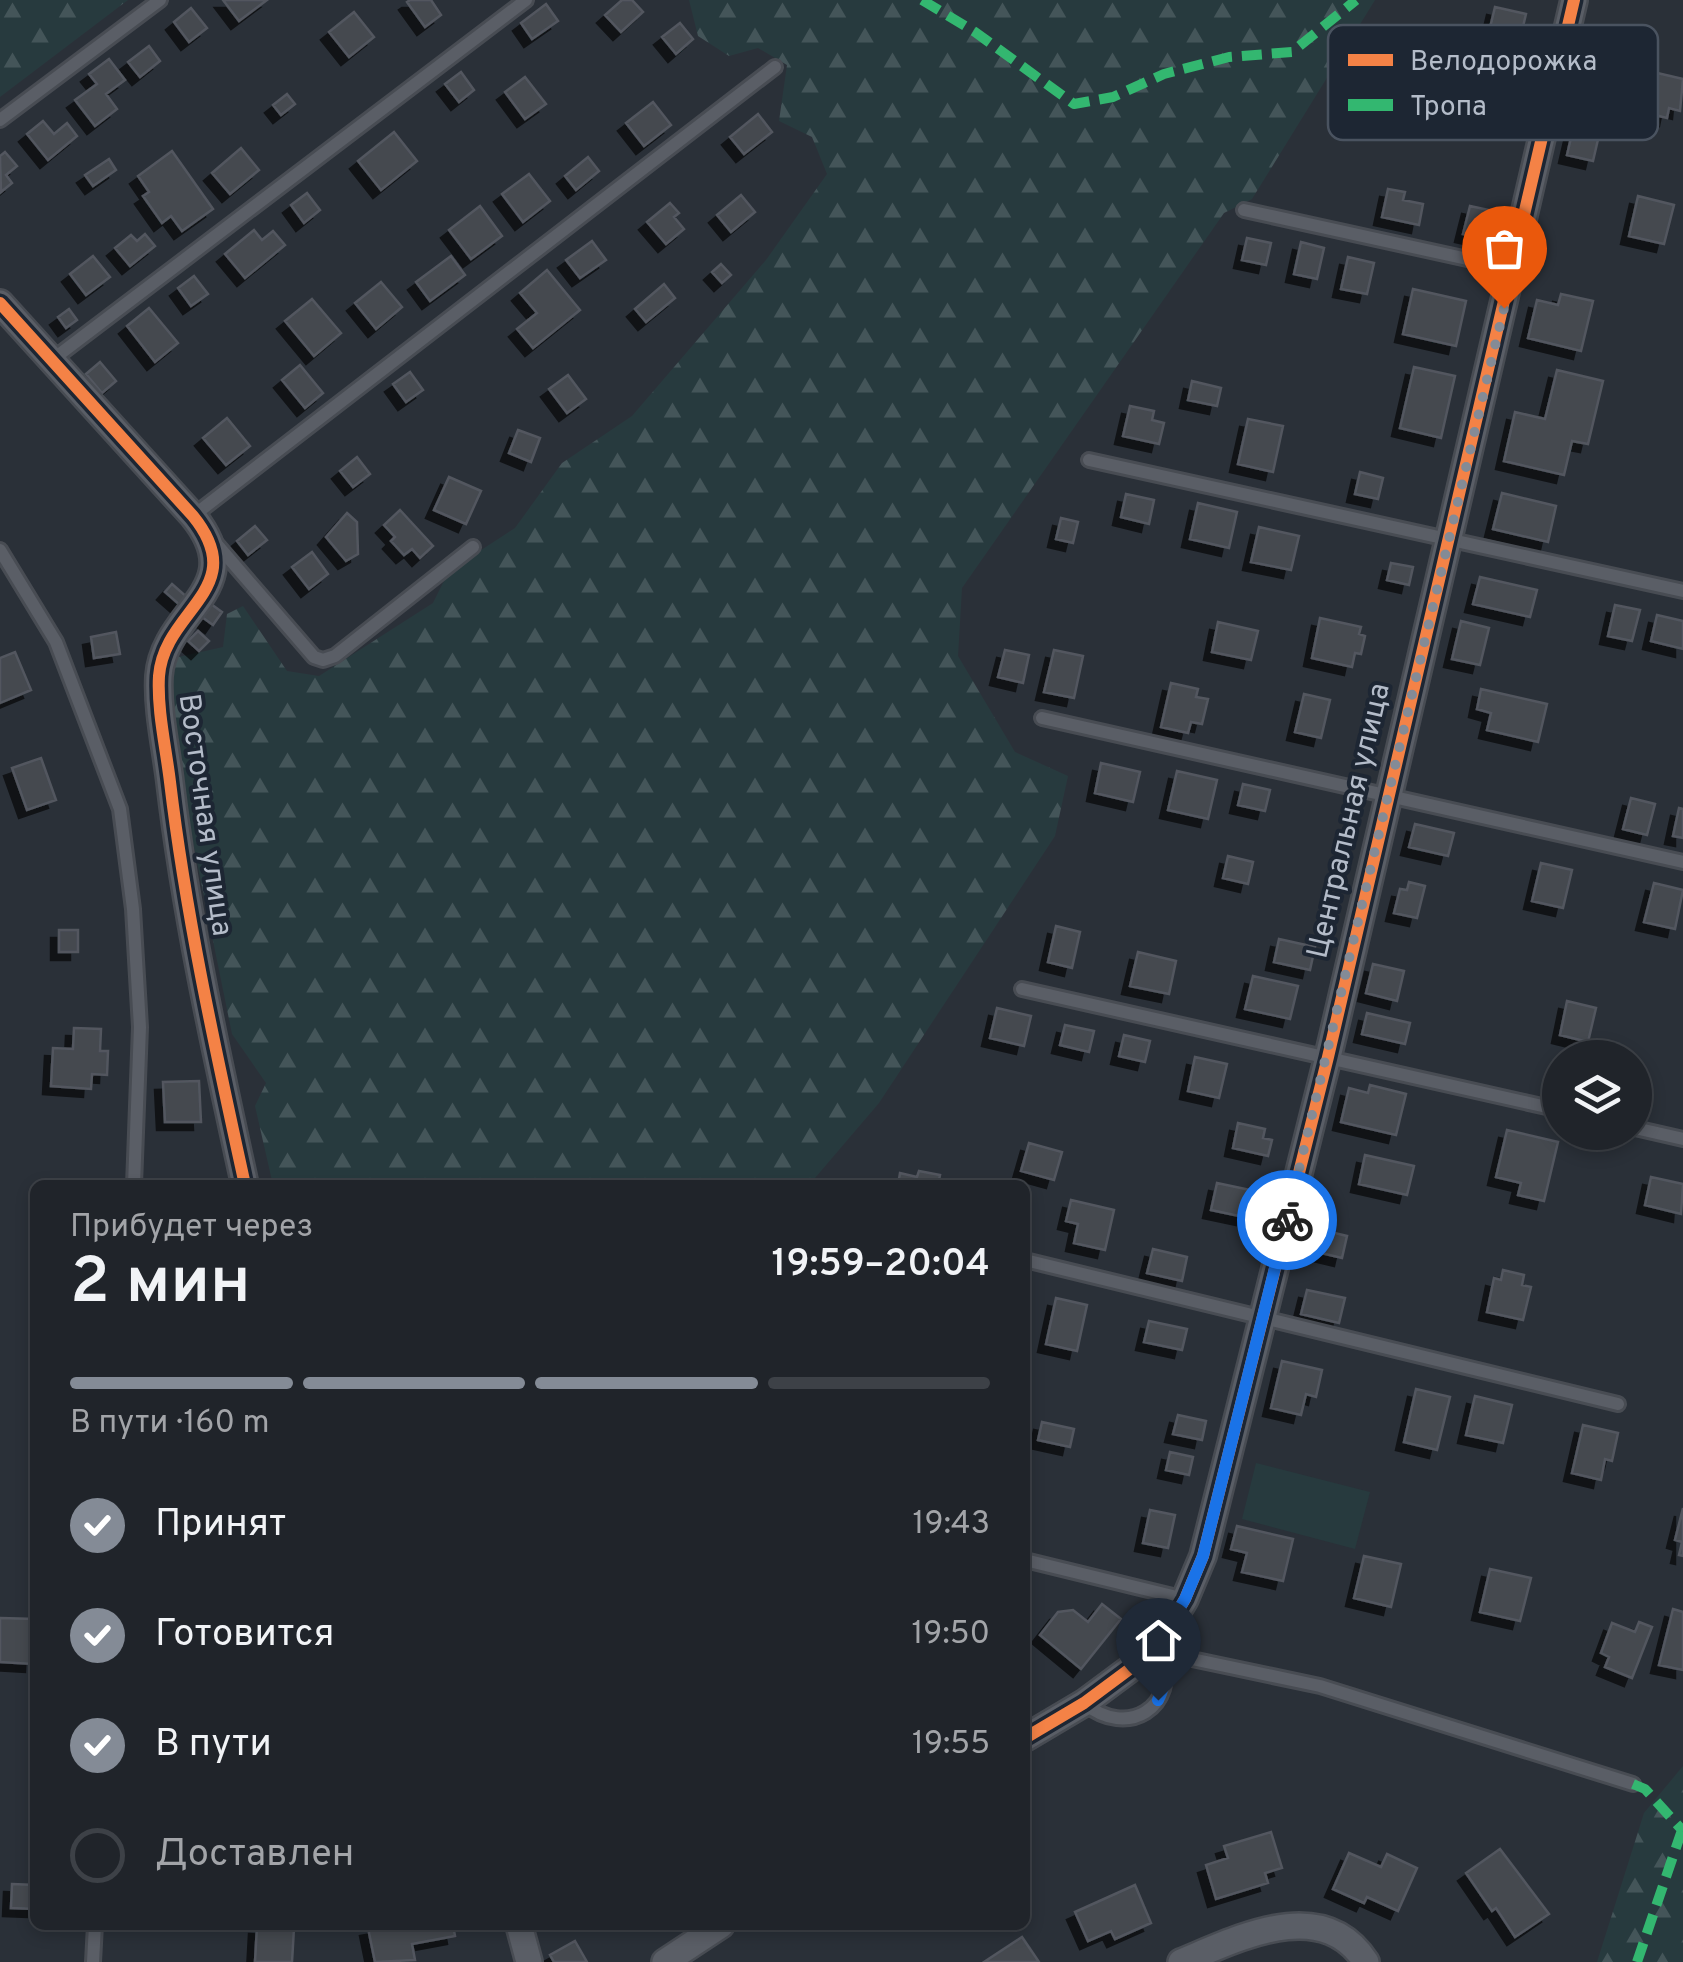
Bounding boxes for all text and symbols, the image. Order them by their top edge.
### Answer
legend [1328,25,1658,140]
text: Велодорожка [1410,45,1597,81]
text: Тропа [1410,90,1487,126]
pin [1462,206,1547,309]
icon: bag [1477,221,1532,276]
street label: Центральная улица [1300,680,1400,962]
street label: Восточная улица [169,691,239,939]
map controls [1542,1040,1652,1150]
button: layers [1542,1040,1652,1150]
courier [1237,1170,1337,1270]
icon: bike [1260,1193,1315,1248]
text: Прибудет через [70,1208,313,1248]
text: 19:59–20:04 [772,1241,990,1290]
text: 2 мин [70,1244,251,1326]
text: В пути · 160 m [70,1404,270,1444]
icon: check [70,1498,125,1553]
text: Принят [155,1501,286,1550]
text: 19:43 [913,1505,990,1545]
pin [1116,1598,1201,1701]
icon: check [70,1608,125,1663]
text: Готовится [155,1611,334,1660]
icon: home [1131,1613,1186,1668]
text: 19:50 [911,1615,990,1655]
icon: check [70,1718,125,1773]
text: В пути [155,1721,272,1770]
text: 19:55 [912,1725,990,1765]
text: Доставлен [155,1831,354,1880]

